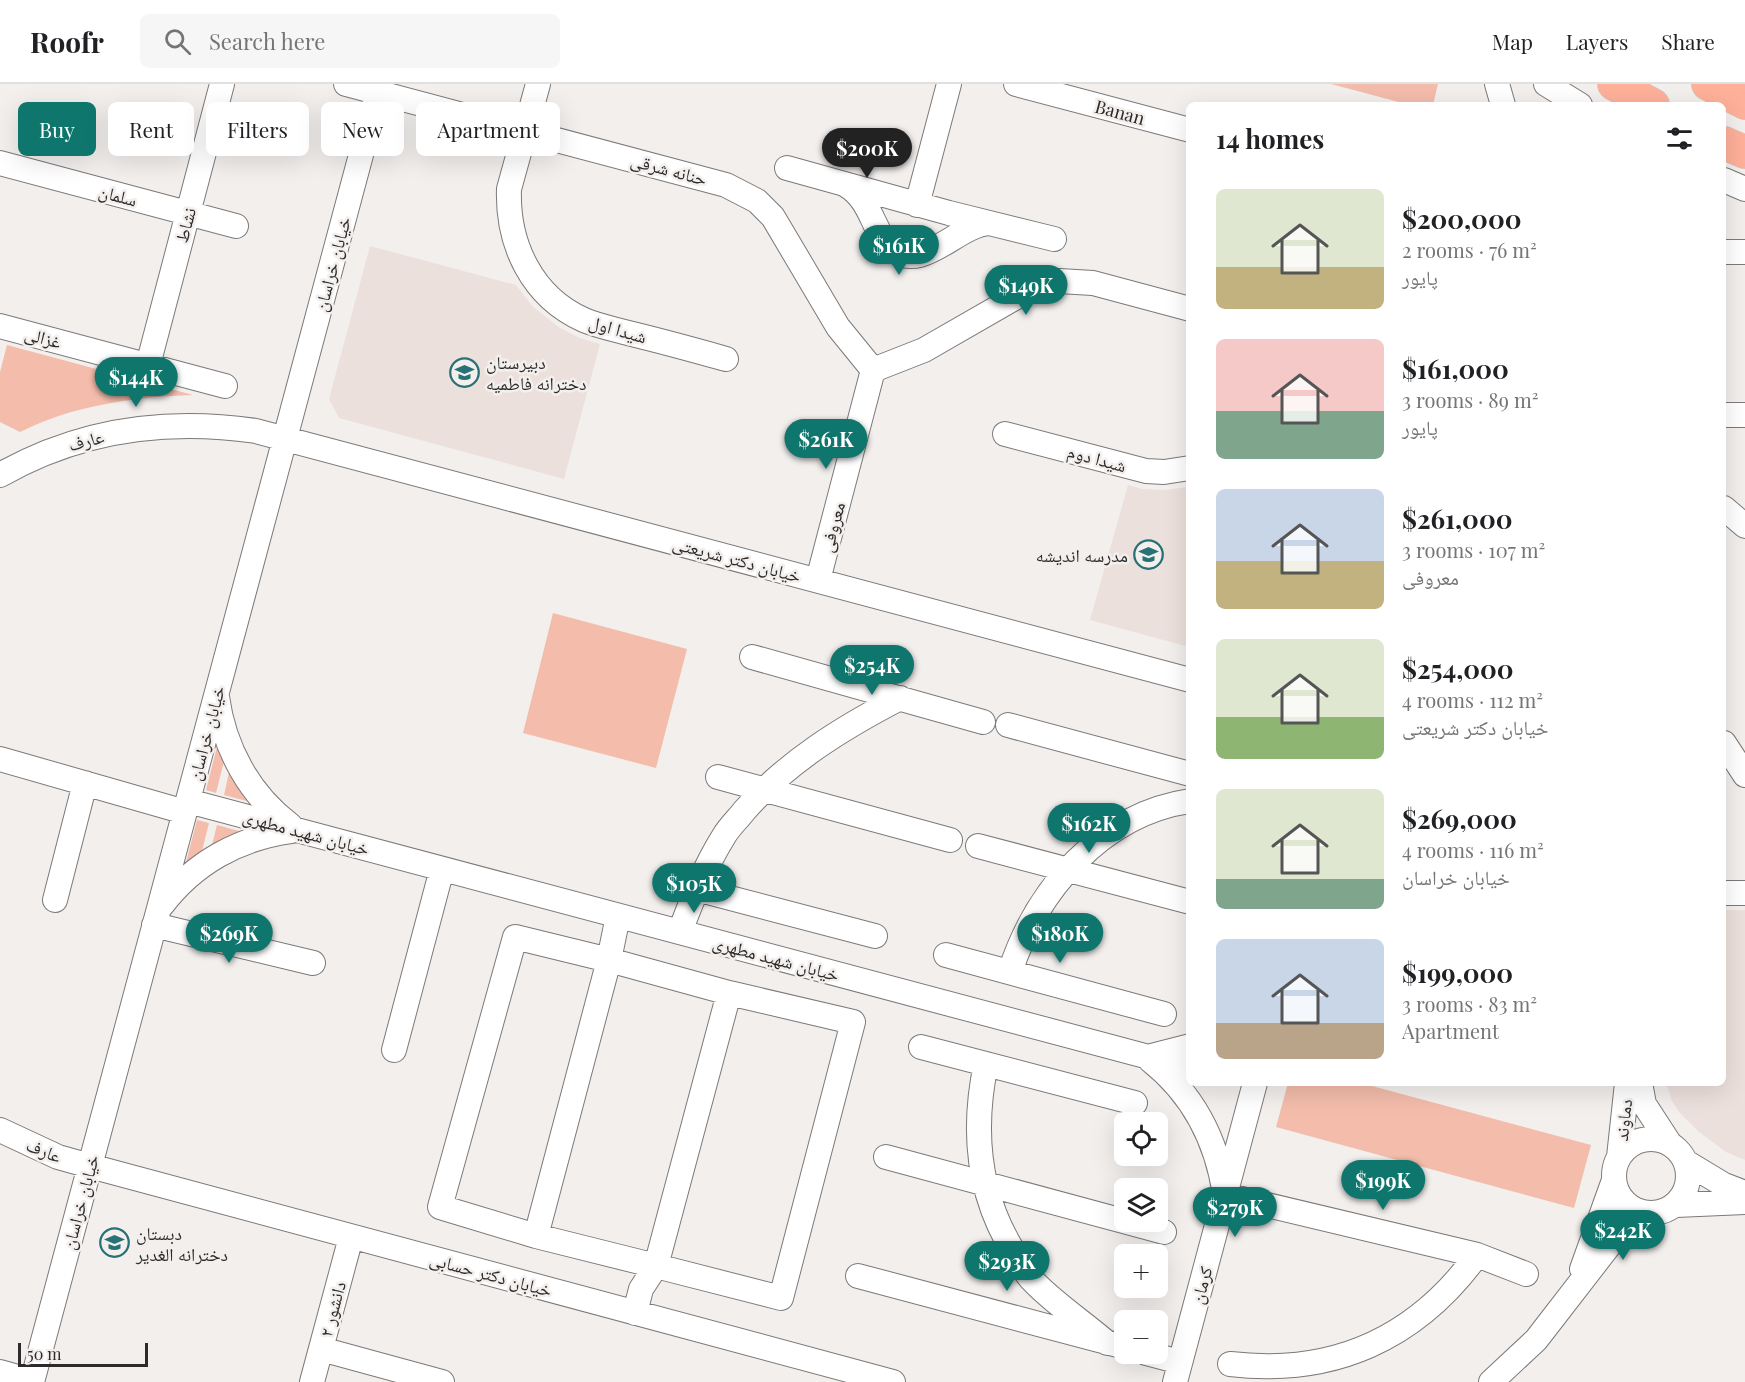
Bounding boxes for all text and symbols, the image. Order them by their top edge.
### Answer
search box [140,14,560,68]
text: Roofr [30,23,104,60]
icon: search [161,25,194,58]
text: Search here [209,26,325,56]
text: Map [1492,27,1533,55]
text: Layers [1566,27,1628,55]
text: Share [1661,27,1715,55]
street label: Banan [1092,94,1148,130]
chip: Buy [18,102,96,156]
chip: Rent [108,102,194,156]
chip: Filters [206,102,309,156]
chip: New [321,102,404,156]
chip: Apartment [416,102,560,156]
text: 14 homes [1216,121,1324,156]
icon: filters [1663,122,1696,155]
pin: $200K [825,128,909,179]
text: $200K [836,134,898,161]
street label: حنانه شرقی [628,147,710,191]
street label: سلمان [96,178,140,212]
text: $200,000 [1402,201,1521,236]
street label: نشاط [169,205,201,245]
icon: home [1264,213,1336,285]
street label: خیابان خراسان [308,214,356,314]
pin: $161K [857,225,941,276]
text: $161K [873,231,925,258]
text: 2 rooms · 76 m² [1402,236,1537,263]
text: پایور [1402,263,1438,290]
pin: $149K [984,265,1068,316]
text: $149K [998,271,1054,298]
street label: شیدا اول [586,309,650,349]
street label: غزالی [22,321,64,353]
place label: دبیرستان دخترانه فاطمیه [486,350,587,395]
text: $161,000 [1402,351,1509,386]
school or university icon: دبیرستان دخترانه فاطمیه [449,356,481,388]
pin: $144K [94,357,178,408]
text: $144K [109,363,163,390]
icon: home [1264,363,1336,435]
text: 3 rooms · 89 m² [1402,386,1538,413]
text: پایور [1402,413,1438,440]
pin: $261K [784,419,868,470]
street label: عارف [66,424,106,456]
text: $261K [798,425,854,452]
street label: شیدا دوم [1065,439,1129,478]
street label: معروفی [814,499,850,555]
text: $261,000 [1402,501,1512,536]
icon: home [1264,513,1336,585]
street label: خیابان دکتر شریعتی [670,530,804,588]
text: 3 rooms · 107 m² [1402,536,1545,563]
school or university icon: مدرسه اندیشه [1133,539,1165,571]
place label: مدرسه اندیشه [1036,543,1128,567]
text: معروفی [1402,563,1459,590]
pin: $254K [830,645,914,696]
text: $254K [844,651,900,678]
text: $254,000 [1402,651,1514,686]
icon: home [1264,663,1336,735]
street label: خیابان خراسان [182,683,230,783]
text: 4 rooms · 112 m² [1402,686,1543,713]
text: خیابان دکتر شریعتی [1402,713,1548,740]
text: $269,000 [1402,801,1517,836]
pin: $162K [1047,803,1131,854]
street label: خیابان شهید مطهری [240,804,372,860]
text: $162K [1061,809,1117,836]
icon: home [1264,813,1336,885]
text: 4 rooms · 116 m² [1402,836,1544,863]
pin: $105K [652,863,736,914]
text: خیابان خراسان [1402,863,1510,890]
text: $105K [666,869,722,896]
pin: $269K [187,913,271,964]
pin: $180K [1018,913,1102,964]
text: $269K [200,919,258,946]
text: $180K [1031,919,1089,946]
street label: خیابان شهید مطهری [710,930,842,986]
text: $199,000 [1402,955,1513,990]
icon: home [1264,963,1336,1035]
text: 3 rooms · 83 m² [1402,990,1537,1017]
text: Apartment [1402,1017,1499,1044]
street label: دماوند [1609,1098,1637,1142]
map controls [1114,1112,1168,1364]
button: locate [1114,1112,1168,1166]
street label: عارف [23,1132,65,1168]
street label: خیابان خراسان [56,1152,104,1252]
pin: $199K [1341,1160,1425,1211]
text: $199K [1355,1166,1411,1193]
button: layers [1114,1178,1168,1232]
pin: $279K [1193,1187,1277,1238]
text: $279K [1207,1193,1263,1220]
pin: $242K [1581,1210,1665,1261]
text: $242K [1594,1216,1652,1243]
place label: دبستان دخترانه الغدیر [135,1221,228,1266]
school or university icon: دبستان دخترانه الغدیر [99,1227,131,1259]
pin: $293K [965,1241,1049,1292]
button: + [1114,1244,1168,1298]
street label: خیابان دکتر حسابی [427,1246,555,1302]
text: $293K [978,1247,1036,1274]
street label: کرمان [1184,1263,1218,1306]
street label: دانشور ۲ [313,1279,351,1339]
button: − [1114,1310,1168,1364]
scale bar [18,1340,148,1368]
text: 50 m [27,1343,61,1364]

